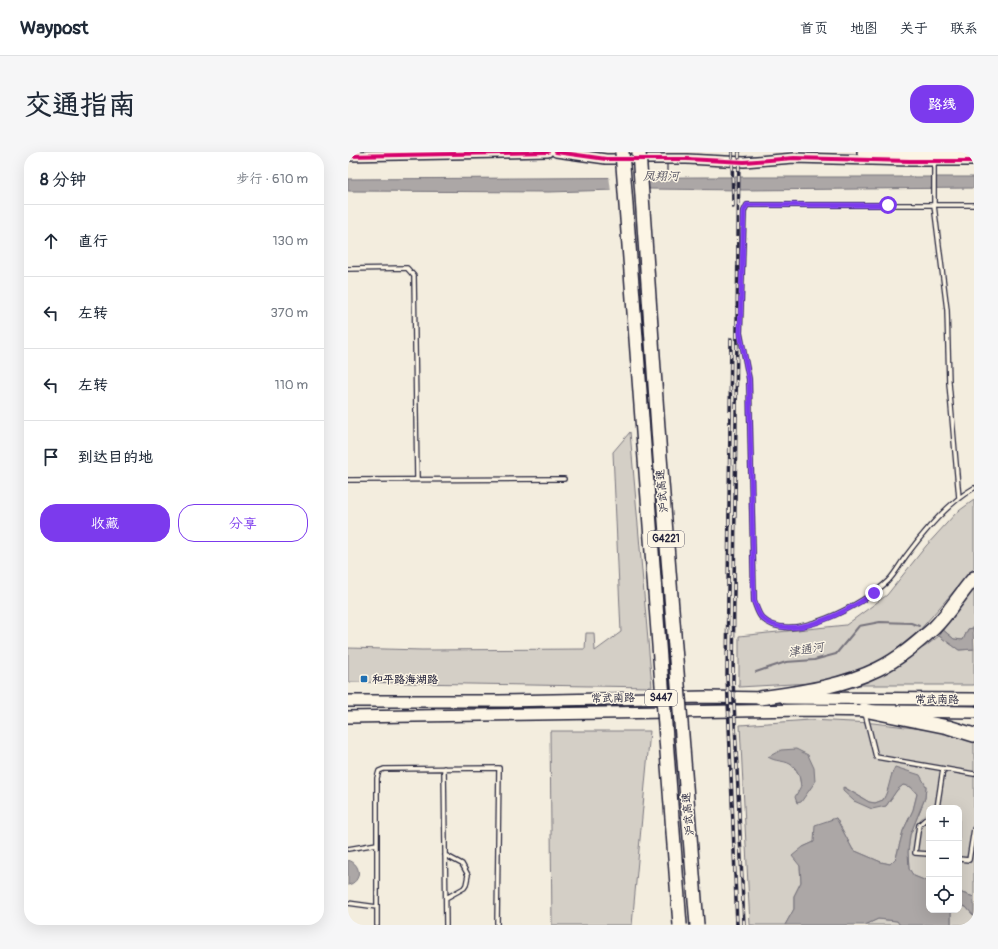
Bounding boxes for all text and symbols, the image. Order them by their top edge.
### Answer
text: Waypost [20,16,89,40]
text: 首页 [800,20,828,37]
text: 地图 [850,20,878,37]
text: 关于 [900,20,928,37]
text: 联系 [950,20,978,37]
button: 路线 [910,85,974,123]
text: 交通指南 [24,88,136,123]
text: 8 分钟 [40,169,86,190]
water label: 凤翔河 [643,169,681,184]
text: 步行 · 610 m [236,171,308,187]
route start [879,196,897,214]
icon: ahead [40,230,62,252]
text: 直行 [78,232,108,251]
text: 130 m [272,233,308,249]
icon: left [40,302,62,324]
text: 左转 [78,304,108,323]
text: 370 m [271,305,308,321]
icon: left [40,374,62,396]
text: 左转 [78,376,108,395]
text: 110 m [275,377,308,393]
icon: arrive [40,446,62,468]
text: 到达目的地 [78,448,153,467]
street label: 沪武高速 [654,469,670,513]
button: 收藏 [40,504,170,542]
button: 分享 [178,504,308,542]
road number: G4221 [648,531,684,547]
route end [865,584,883,602]
water label: 津通河 [787,639,827,661]
place label: 和平路海湖路 [372,673,438,686]
marker: 和平路海湖路 [359,674,369,684]
road number: S447 [645,690,677,706]
street label: 常武南路 [591,691,635,705]
street label: 常武南路 [915,693,959,706]
street label: 沪武高速 [680,792,696,836]
map controls [926,805,962,913]
button: + [926,805,962,841]
button: − [926,841,962,877]
button: locate [926,877,962,913]

